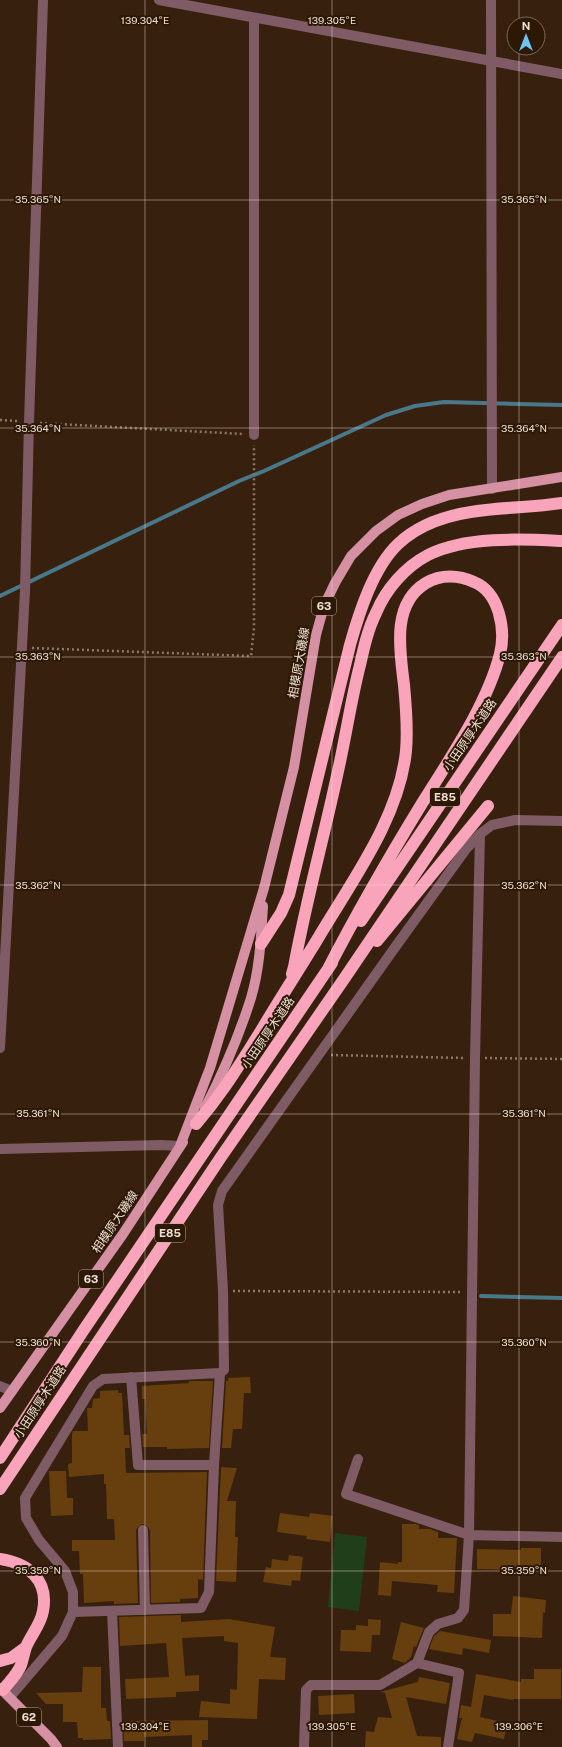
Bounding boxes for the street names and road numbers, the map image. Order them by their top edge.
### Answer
road number: 63 [312,597,336,615]
street label: 相模原大磯線 [286,626,312,700]
street label: 小田原厚木道路 [441,696,499,774]
road number: E85 [430,788,460,806]
street label: 小田原厚木道路 [239,994,297,1072]
street label: 相模原大磯線 [89,1188,141,1256]
road number: E85 [155,1224,185,1242]
road number: 63 [79,1270,103,1288]
street label: 小田原厚木道路 [11,1363,69,1441]
road number: 62 [17,1708,41,1726]

